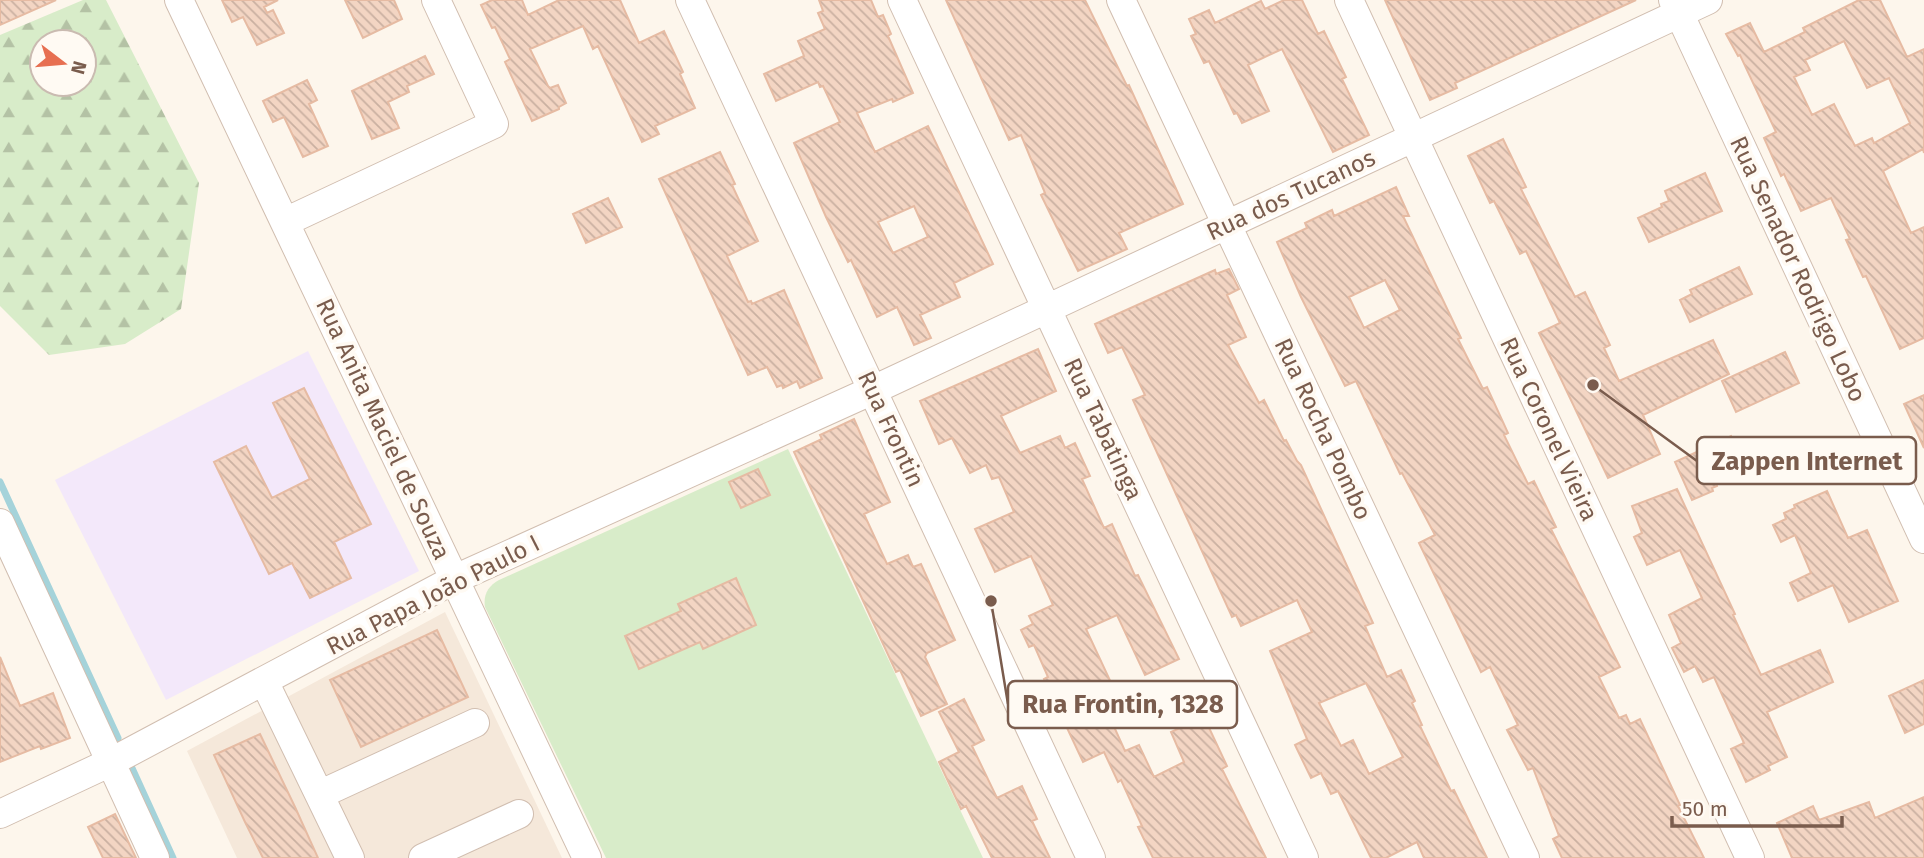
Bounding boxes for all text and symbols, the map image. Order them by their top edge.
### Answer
north arrow [28,28,98,98]
text: N [66,58,92,77]
street label: Rua Senador Rodrigo Lobo [1724,132,1872,406]
street label: Rua dos Tucanos [1202,144,1380,246]
street label: Rua Anita Maciel de Souza [310,294,456,564]
street label: Rua Coronel Vieira [1494,333,1604,525]
street label: Rua Rocha Pombo [1269,334,1377,524]
street label: Rua Tabatinga [1058,353,1148,505]
street label: Rua Frontin [852,366,930,492]
callout: Zappen Internet [1697,437,1916,484]
text: Zappen Internet [1712,446,1903,477]
street label: Rua Papa João Paulo I [322,529,544,661]
callout: Rua Frontin, 1328 [1008,681,1237,728]
text: Rua Frontin, 1328 [1022,689,1224,720]
scale bar [1672,784,1842,828]
text: 50 m [1682,796,1728,822]

